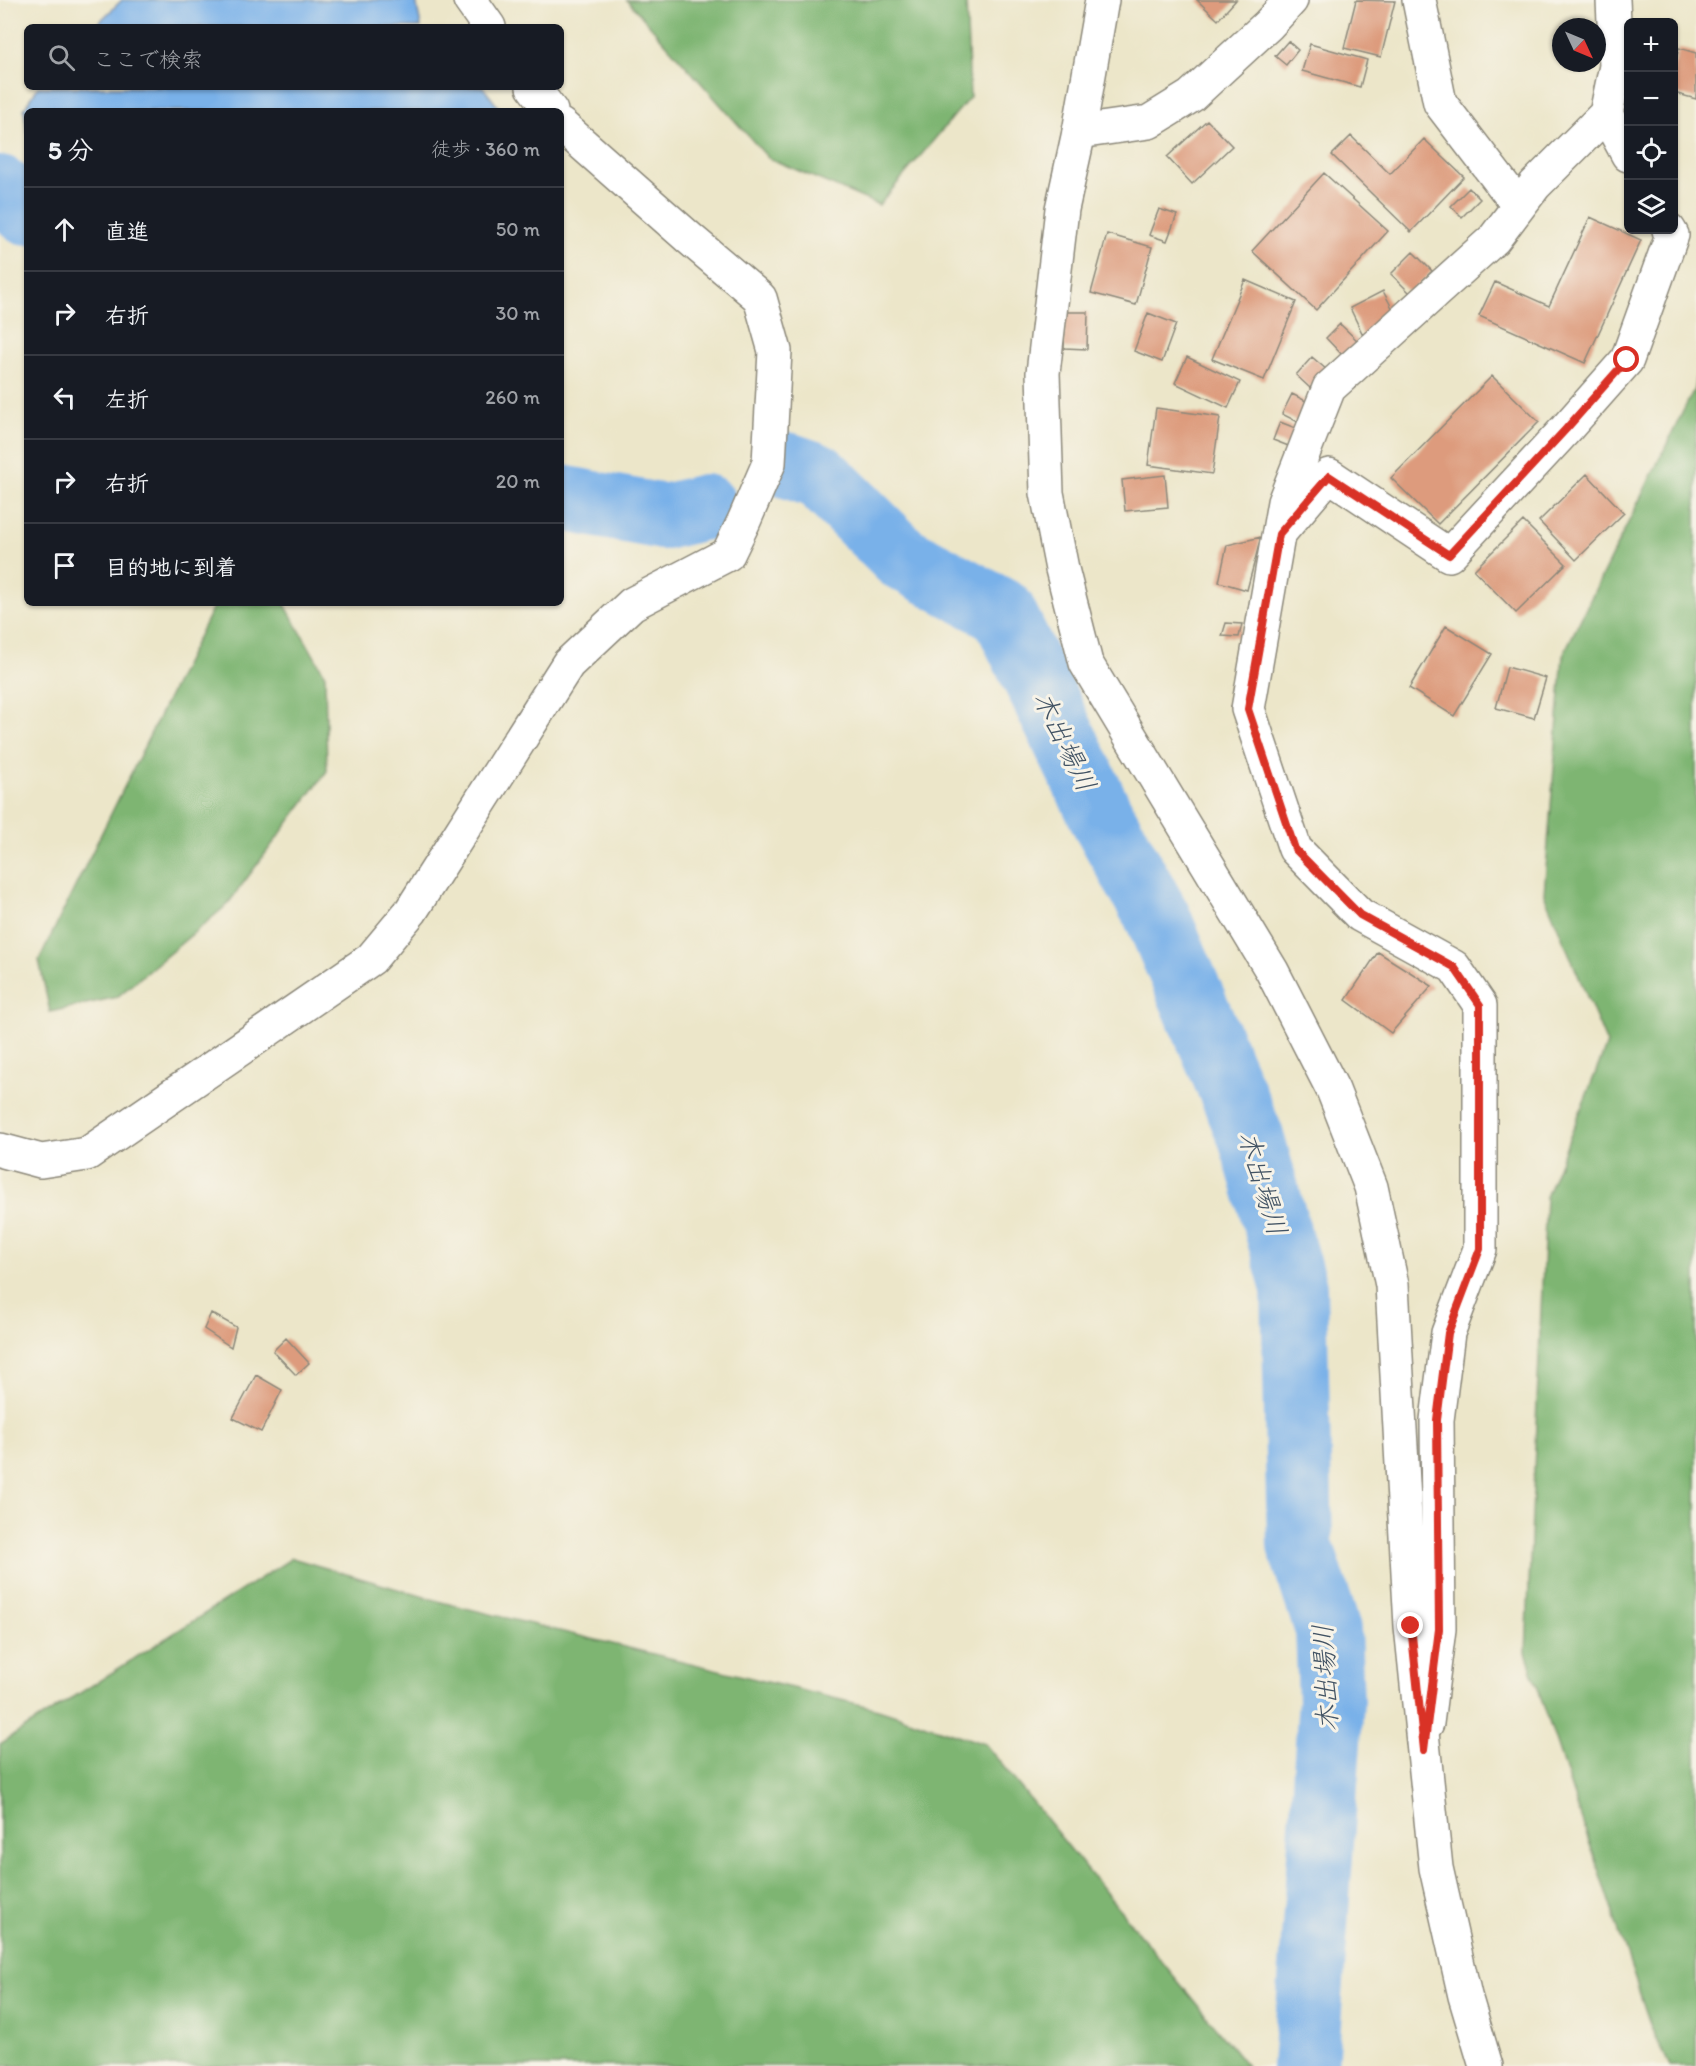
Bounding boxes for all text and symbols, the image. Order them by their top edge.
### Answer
north arrow [1552,18,1606,72]
map controls [1624,18,1678,234]
button: + [1624,18,1678,72]
search box [24,24,564,90]
icon: search [45,41,78,74]
text: ここで検索 [93,46,203,73]
button: − [1624,72,1678,126]
button: locate [1624,126,1678,180]
text: 5 分 [48,134,94,166]
text: 徒歩 · 360 m [431,137,540,161]
button: layers [1624,180,1678,234]
icon: ahead [48,213,81,246]
text: 50 m [496,217,540,241]
text: 直進 [105,218,149,245]
icon: right [48,297,81,330]
text: 30 m [495,301,540,325]
text: 右折 [105,302,149,329]
route start [1613,346,1639,372]
icon: left [48,381,81,414]
text: 260 m [485,385,540,409]
text: 左折 [105,386,149,413]
icon: right [48,465,81,498]
text: 20 m [496,469,540,493]
text: 右折 [105,470,149,497]
icon: arrive [48,549,81,582]
text: 目的地に到着 [105,554,237,581]
water label: 木出場川 [1026,685,1104,797]
water label: 木出場川 [1231,1127,1295,1239]
route end [1397,1612,1423,1638]
water label: 木出場川 [1306,1623,1344,1733]

